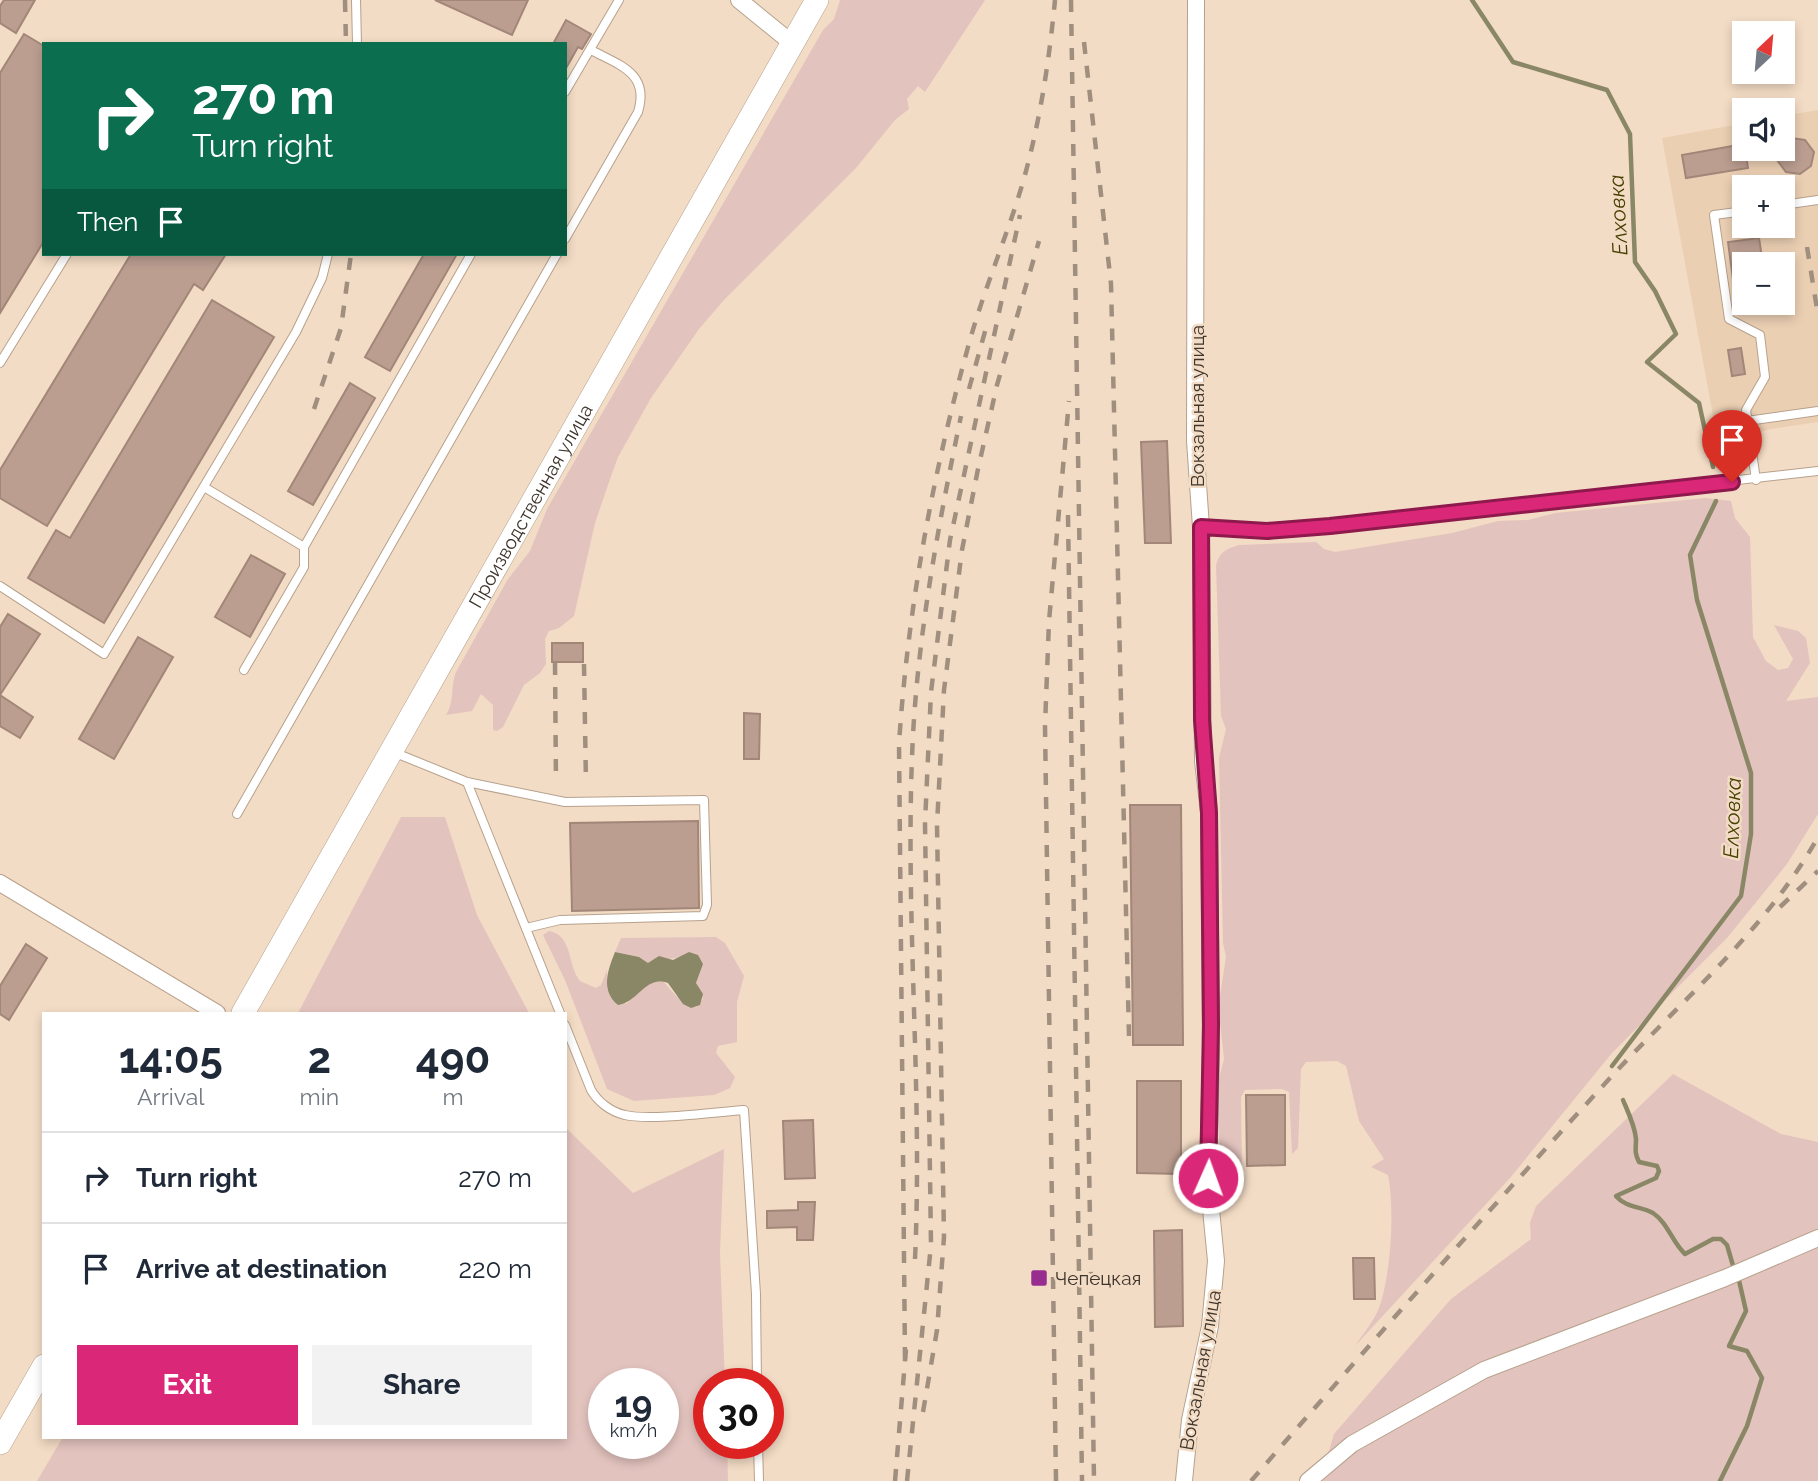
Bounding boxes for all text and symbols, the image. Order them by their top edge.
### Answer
north arrow [1732,21,1796,84]
map controls [1732,21,1795,315]
text: 270 m [192,68,335,125]
icon: right [77,70,168,161]
button: sound [1732,98,1795,161]
text: Turn right [192,127,333,164]
water label: Елховка [1603,174,1633,256]
button: + [1732,175,1795,238]
icon: arrive [152,203,190,241]
text: Then [77,207,138,237]
button: − [1732,252,1795,315]
street label: Вокзальная улица [1186,325,1208,487]
street label: Производственная улица [464,400,597,611]
pin [1702,410,1762,482]
icon: arrive [1713,421,1751,459]
water label: Елховка [1718,777,1746,859]
text: 14:05 [119,1034,223,1083]
text: 2 [307,1034,331,1083]
text: 490 [416,1034,490,1083]
text: Arrival [137,1083,205,1110]
text: min [300,1083,339,1110]
text: m [442,1083,464,1110]
position arrow [1171,1141,1245,1215]
icon: right [77,1159,115,1197]
text: Turn right [136,1163,257,1193]
text: 270 m [458,1163,532,1193]
icon: arrive [77,1250,115,1288]
text: Arrive at destination [136,1254,387,1284]
text: 220 m [458,1254,532,1284]
place label: Чепецкая [1055,1267,1141,1289]
marker: Чепецкая [1029,1268,1049,1288]
street label: Вокзальная улица [1175,1288,1225,1452]
button: Exit [77,1345,298,1425]
button: Share [312,1345,532,1425]
speed limit sign: 30 [693,1368,784,1459]
text: 19 [615,1384,652,1425]
text: km/h [610,1420,657,1441]

